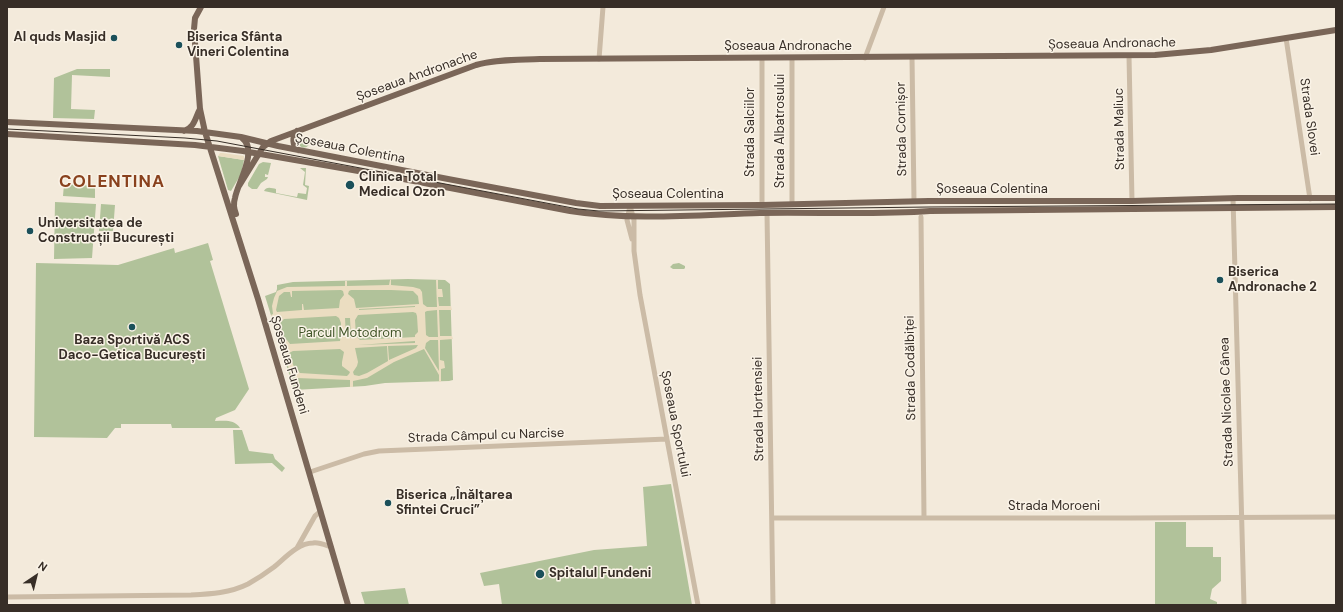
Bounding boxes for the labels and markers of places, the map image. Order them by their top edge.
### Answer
place label: Al quds Masjid [14,30,106,46]
place label: Biserica Sfânta Vineri Colentina [187,30,289,61]
marker: Al quds Masjid [109,33,119,43]
marker: Biserica Sfânta Vineri Colentina [174,40,184,50]
place label: Clinica Total Medical Ozon [359,170,445,201]
marker: Clinica Total Medical Ozon [344,179,356,191]
place label: Universitatea de Construcții București [38,216,174,247]
marker: Universitatea de Construcții București [25,226,35,236]
place label: Biserica Andronache 2 [1228,265,1317,296]
marker: Biserica Andronache 2 [1215,275,1225,285]
marker: Baza Sportivă ACS Daco-Getica București [127,322,137,332]
place label: Baza Sportivă ACS Daco-Getica București [59,333,205,364]
place label: Biserica „Înălțarea Sfintei Cruci” [396,488,512,519]
marker: Biserica „Înălțarea Sfintei Cruci” [383,498,393,508]
place label: Spitalul Fundeni [549,566,651,582]
marker: Spitalul Fundeni [534,568,546,580]

